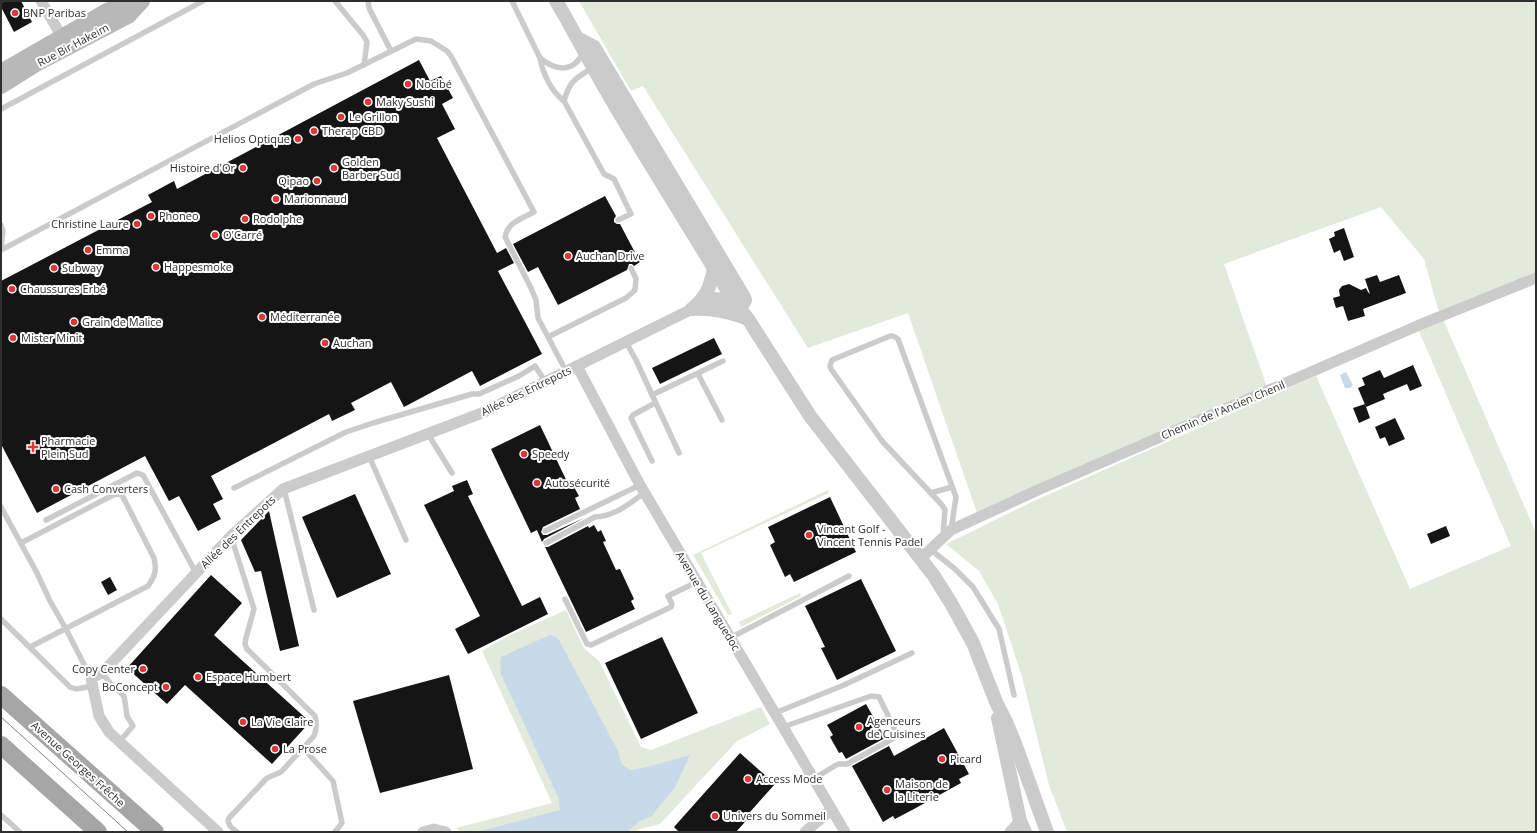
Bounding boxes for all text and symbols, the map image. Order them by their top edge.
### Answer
place label: BNP Paribas [23,5,86,20]
marker: BNP Paribas [10,8,20,18]
street label: Rue Bir Hakeim [34,19,111,70]
place label: Nocibé [416,76,452,91]
marker: Nocibé [403,79,413,89]
place label: Maky Sushi [376,94,434,109]
marker: Maky Sushi [363,97,373,107]
place label: Le Grillon [349,109,398,124]
marker: Le Grillon [336,112,346,122]
place label: Therap CBD [322,123,383,138]
marker: Therap CBD [309,126,319,136]
place label: Helios Optique [214,131,290,146]
marker: Helios Optique [293,134,303,144]
place label: Golden Barber Sud [342,154,399,182]
place label: Histoire d'Or [170,160,236,175]
marker: Histoire d'Or [238,163,248,173]
marker: Golden Barber Sud [329,163,339,173]
place label: Qipao [278,173,309,188]
marker: Qipao [312,176,322,186]
place label: Marionnaud [284,191,347,206]
marker: Marionnaud [271,194,281,204]
place label: Phoneo [159,208,199,223]
marker: Phoneo [146,211,156,221]
place label: Rodolphe [253,211,302,226]
marker: Rodolphe [240,214,250,224]
place label: Christine Laure [51,216,129,231]
marker: Christine Laure [132,219,142,229]
place label: O'Carré [223,227,262,242]
marker: O'Carré [210,230,220,240]
place label: Emma [96,242,129,257]
marker: Emma [83,245,93,255]
place label: Auchan Drive [576,248,644,263]
marker: Auchan Drive [563,251,573,261]
place label: Happesmoke [164,259,232,274]
place label: Subway [62,260,102,275]
marker: Happesmoke [151,262,161,272]
marker: Subway [49,263,59,273]
place label: Chaussures Erbé [20,281,106,296]
marker: Chaussures Erbé [7,284,17,294]
place label: Méditerranée [270,309,340,324]
marker: Méditerranée [257,312,267,322]
place label: Grain de Malice [82,314,162,329]
marker: Grain de Malice [69,317,79,327]
place label: Mister Minit [21,330,83,345]
marker: Mister Minit [8,333,18,343]
place label: Auchan [333,335,372,350]
marker: Auchan [320,338,330,348]
street label: Allée des Entrepots [478,362,573,419]
street label: Chemin de l'Ancien Chenil [1159,377,1287,442]
place label: Pharmacie Plein Sud [41,433,96,461]
marker: Pharmacie Plein Sud [28,442,38,452]
place label: Speedy [532,446,570,461]
marker: Speedy [519,449,529,459]
place label: Autosécurité [545,475,610,490]
marker: Autosécurité [532,478,542,488]
place label: Cash Converters [64,481,148,496]
marker: Cash Converters [51,484,61,494]
street label: Allée des Entrepots [197,492,278,571]
place label: Vincent Golf - Vincent Tennis Padel [817,521,923,549]
marker: Vincent Golf - Vincent Tennis Padel [804,530,814,540]
street label: Avenue du Languedoc [673,548,744,653]
place label: Copy Center [72,661,135,676]
marker: Copy Center [138,664,148,674]
place label: Espace Humbert [206,669,291,684]
marker: Espace Humbert [193,672,203,682]
place label: BoConcept [102,679,158,694]
marker: BoConcept [161,682,171,692]
place label: Agenceurs de Cuisines [867,713,925,741]
place label: La Vie Claire [251,714,313,729]
street label: Avenue Georges Frêche [28,717,128,810]
marker: La Vie Claire [238,717,248,727]
marker: Agenceurs de Cuisines [854,722,864,732]
place label: La Prose [283,741,327,756]
marker: La Prose [270,744,280,754]
place label: Picard [950,751,982,766]
marker: Picard [937,754,947,764]
place label: Access Mode [756,771,822,786]
marker: Access Mode [743,774,753,784]
place label: Maison de la Literie [895,776,948,804]
marker: Maison de la Literie [882,785,892,795]
place label: Univers du Sommeil [723,808,826,823]
marker: Univers du Sommeil [710,811,720,821]

